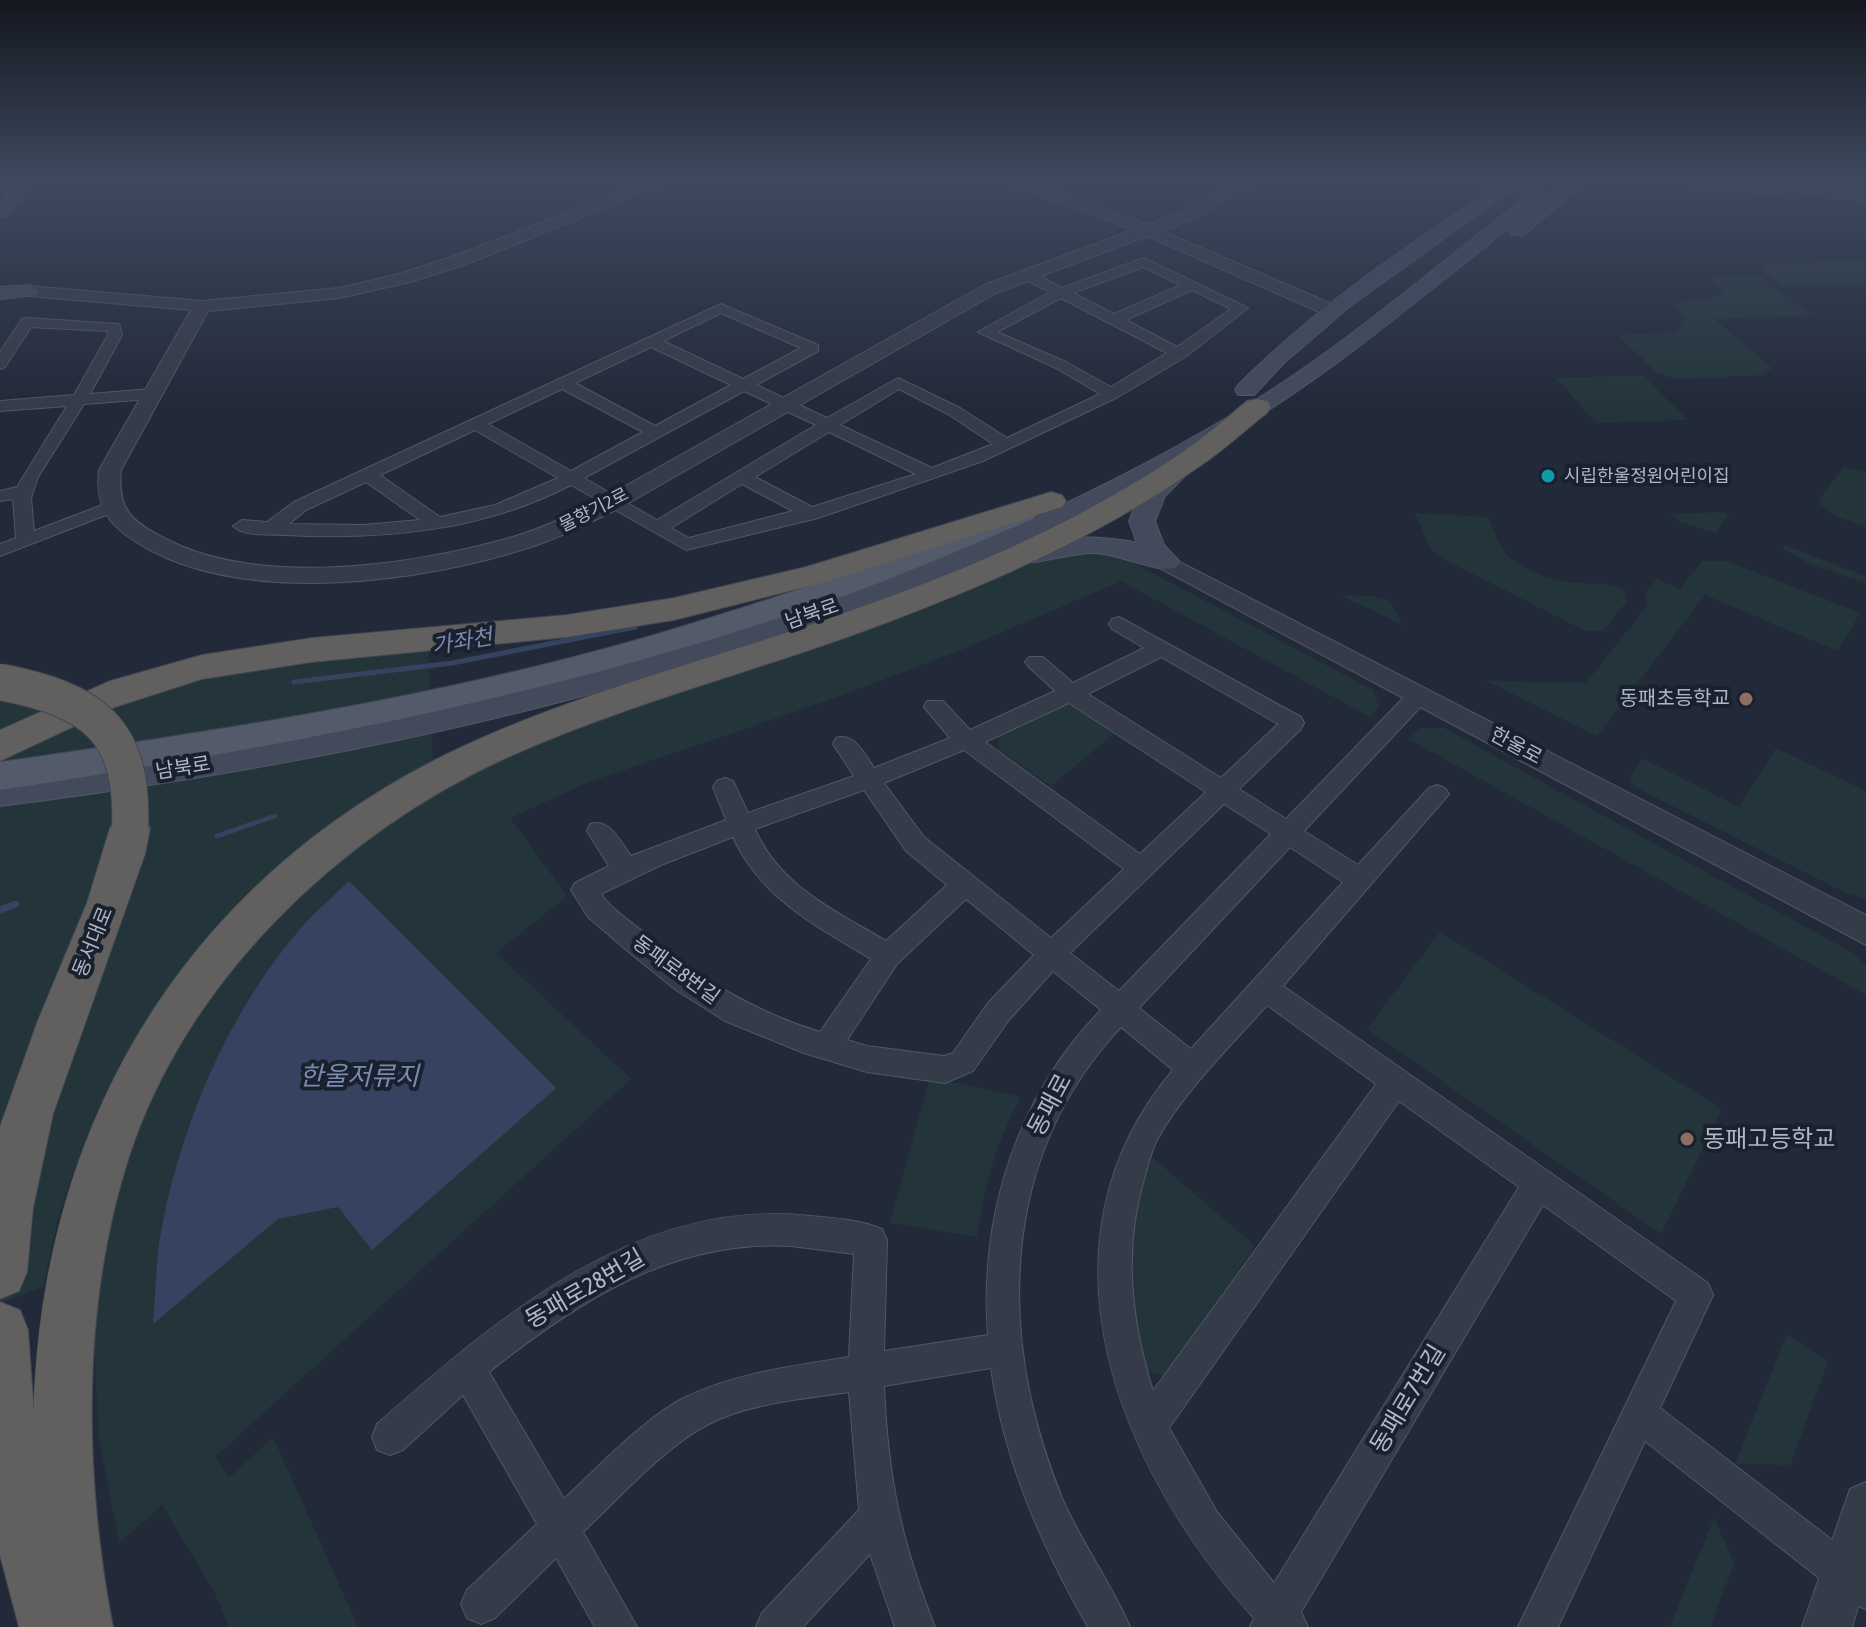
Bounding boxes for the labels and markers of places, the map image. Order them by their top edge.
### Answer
place label: 시립한울정원어린이집 [1564,465,1730,487]
marker: 시립한울정원어린이집 [1539,467,1557,485]
place label: 동패초등학교 [1620,687,1730,711]
marker: 동패초등학교 [1737,690,1755,708]
place label: 동패고등학교 [1703,1125,1835,1153]
marker: 동패고등학교 [1678,1130,1696,1148]

